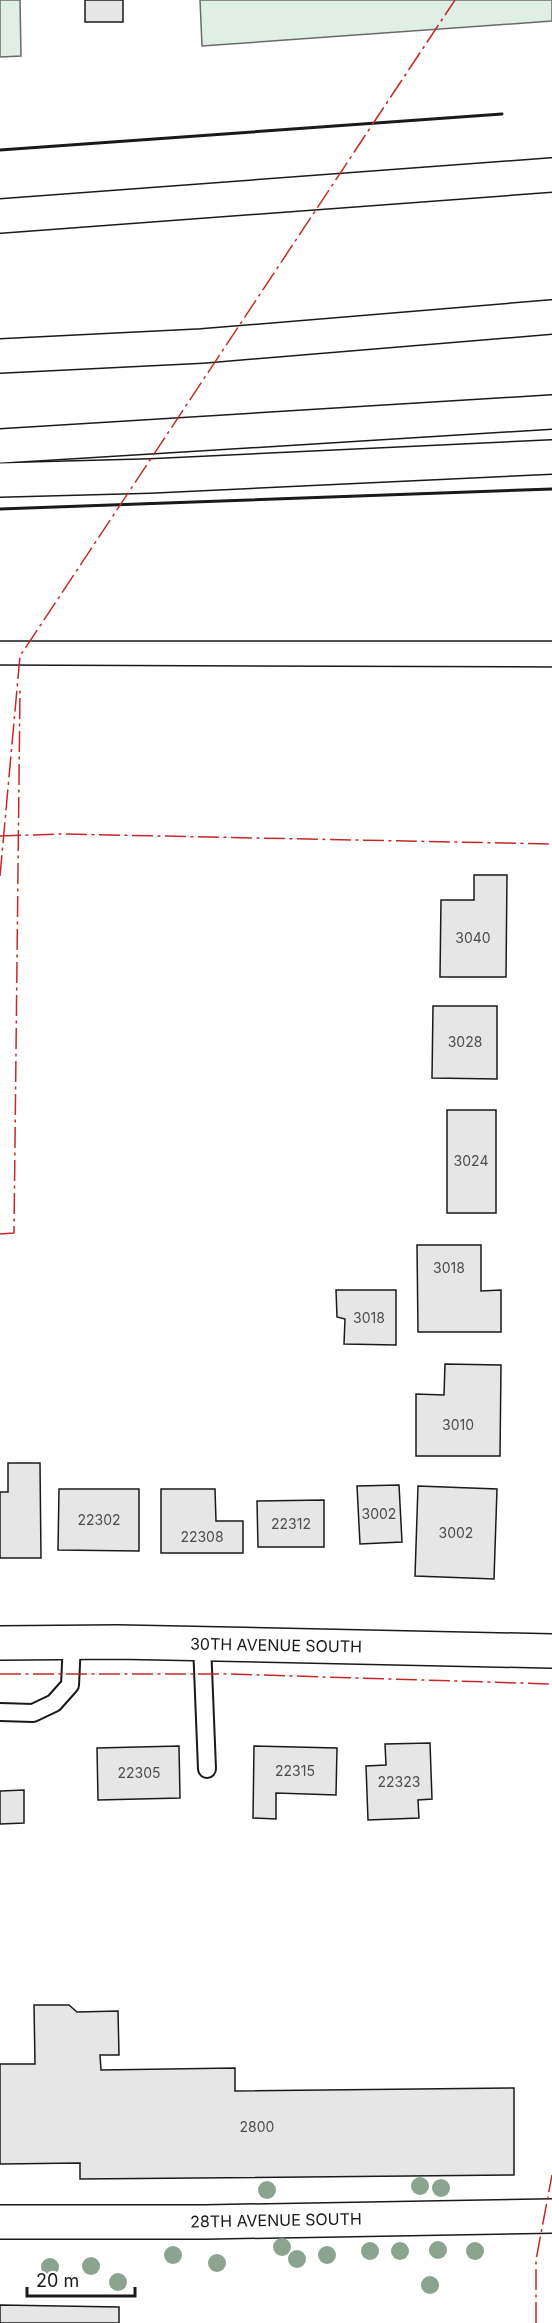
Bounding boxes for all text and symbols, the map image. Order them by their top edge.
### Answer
house number: 3040 [455,929,491,946]
house number: 3028 [448,1033,482,1050]
house number: 3024 [454,1152,488,1169]
house number: 3018 [433,1259,465,1276]
house number: 3018 [353,1309,385,1326]
house number: 3010 [442,1416,474,1433]
house number: 3002 [362,1505,396,1522]
house number: 22302 [77,1511,121,1528]
house number: 22312 [271,1515,311,1532]
house number: 3002 [439,1524,473,1541]
house number: 22308 [180,1528,224,1545]
street label: 30TH AVENUE SOUTH [190,1634,362,1656]
house number: 22315 [275,1762,315,1779]
house number: 22305 [117,1764,161,1781]
house number: 22323 [378,1773,420,1790]
house number: 2800 [240,2118,274,2135]
street label: 28TH AVENUE SOUTH [190,2209,362,2231]
scale bar [27,2260,135,2298]
text: 20 m [36,2270,79,2291]

